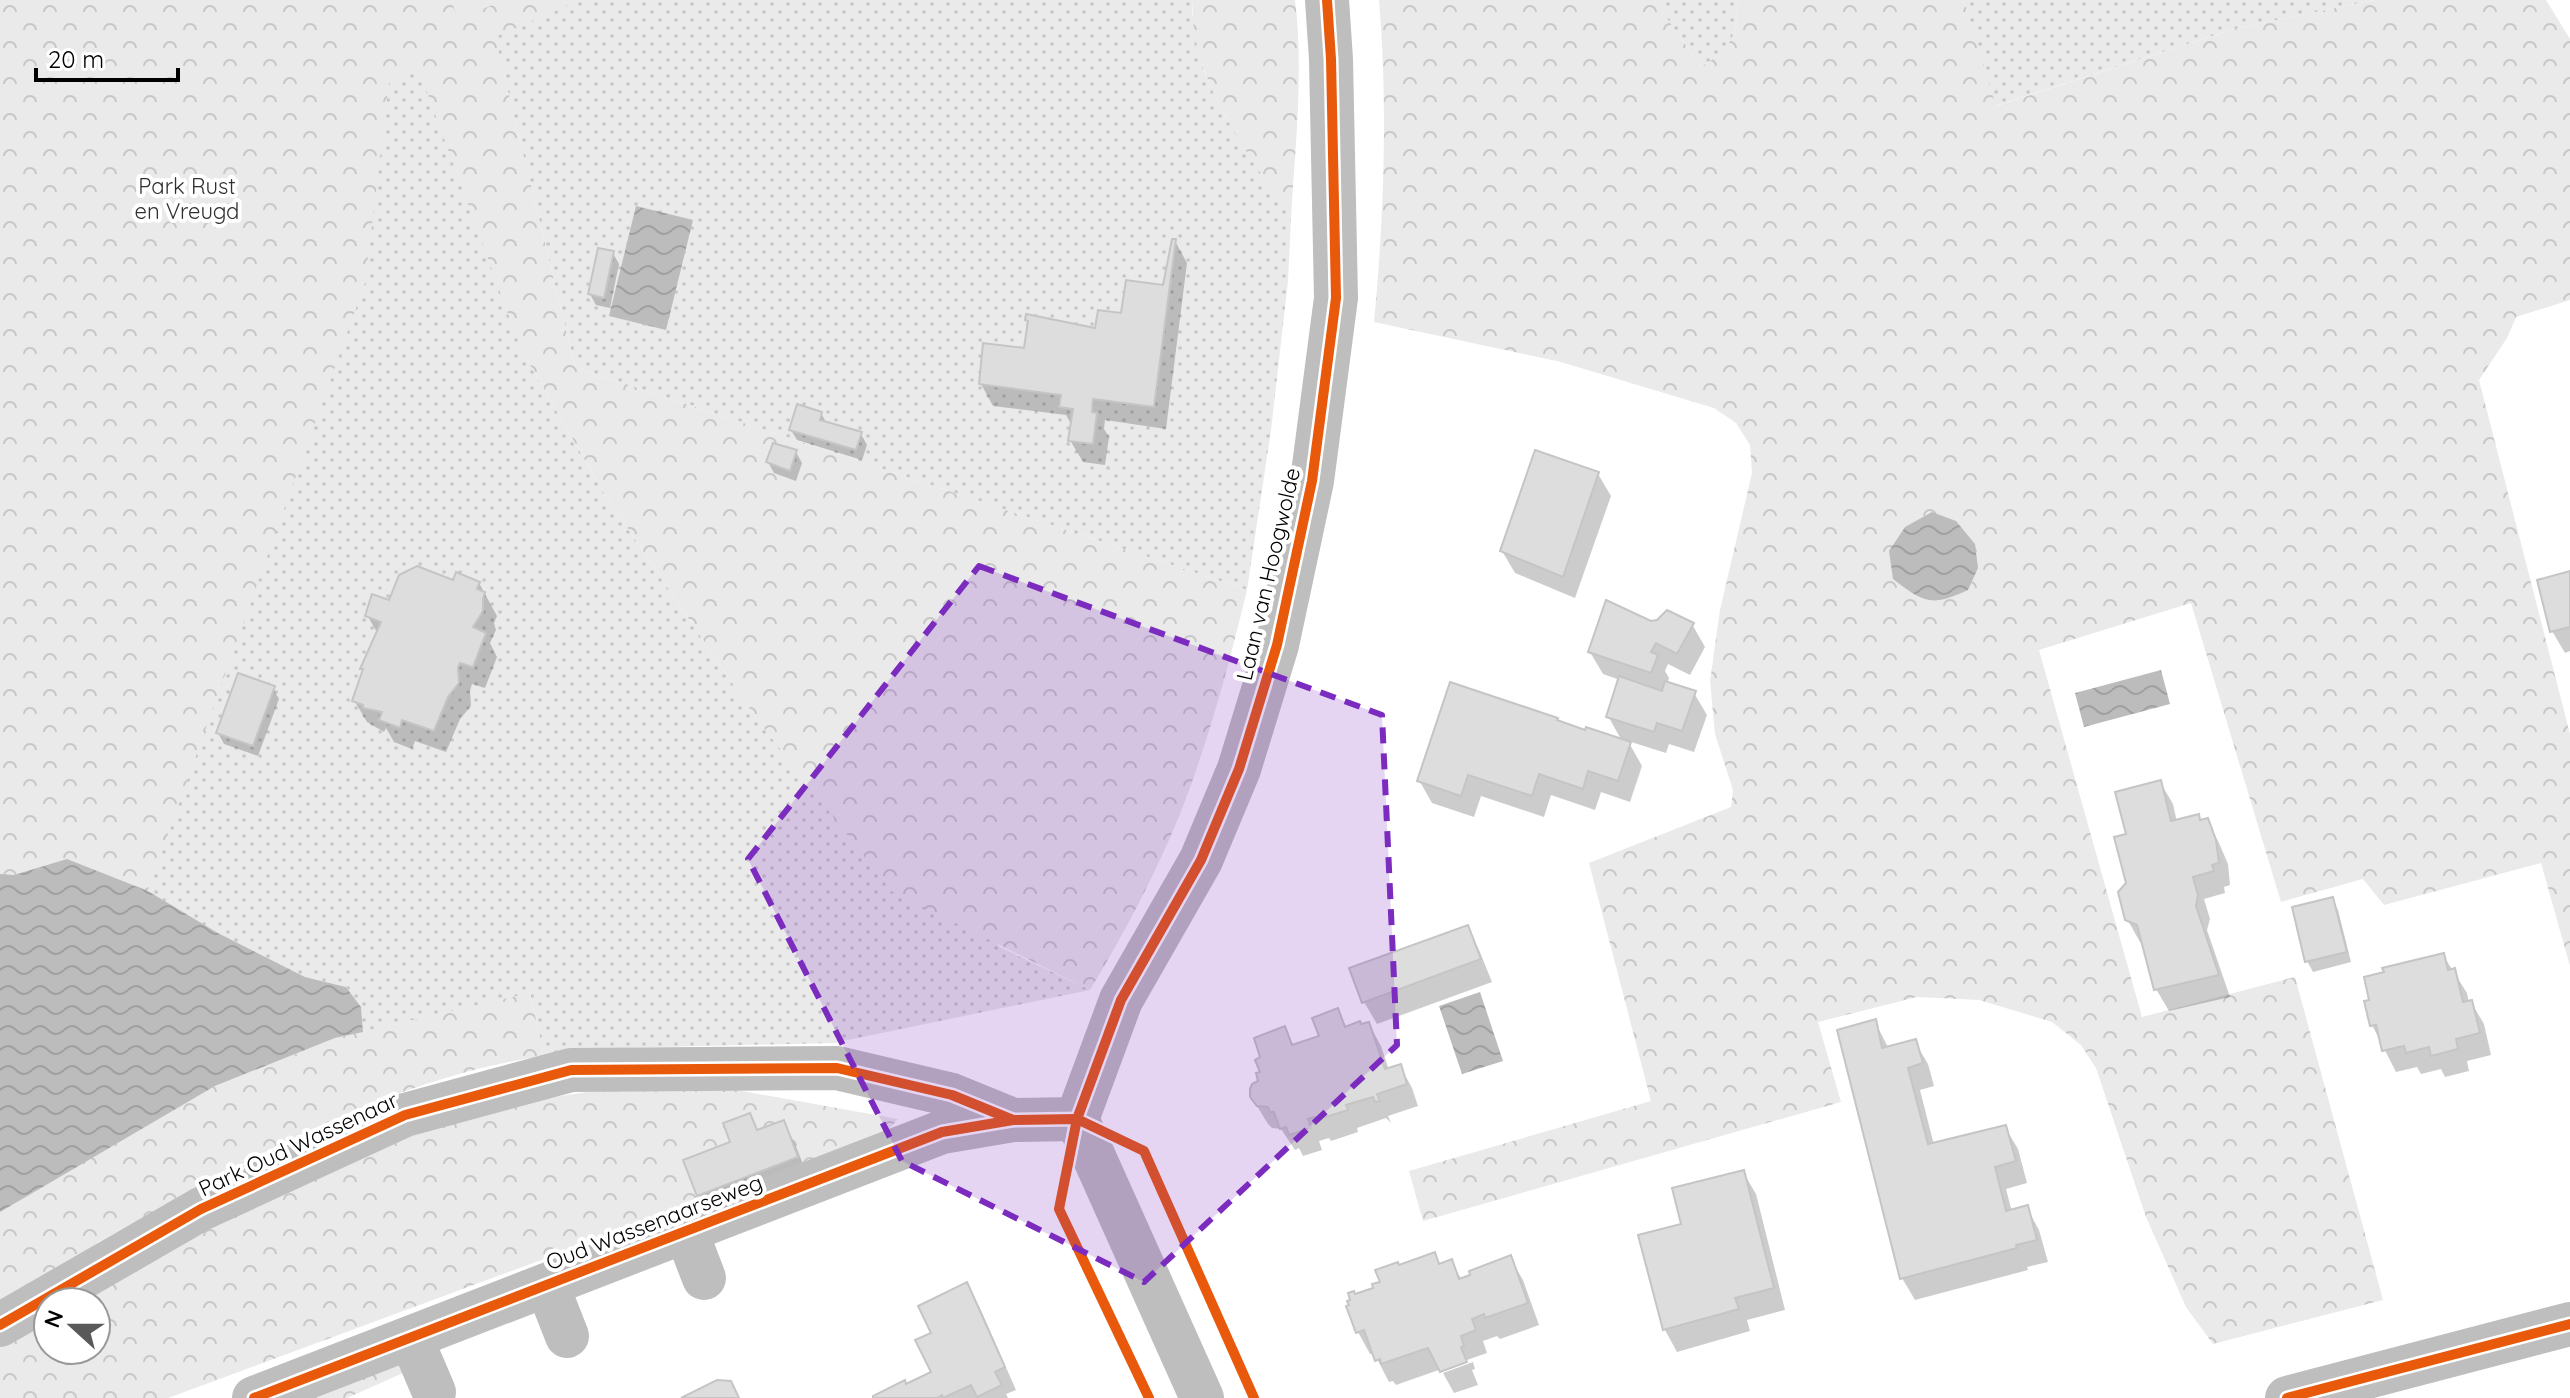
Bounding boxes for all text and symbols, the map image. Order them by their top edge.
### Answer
scale bar [36,32,178,82]
text: 20 m [48,44,104,74]
park label: Park Rust en Vreugd [135,172,239,225]
street label: Laan van Hoogwolde [1230,465,1306,683]
street label: Park Oud Wassenaar [194,1085,403,1203]
street label: Oud Wassenaarseweg [542,1168,766,1276]
north arrow [32,1286,112,1366]
text: N [37,1306,69,1331]

